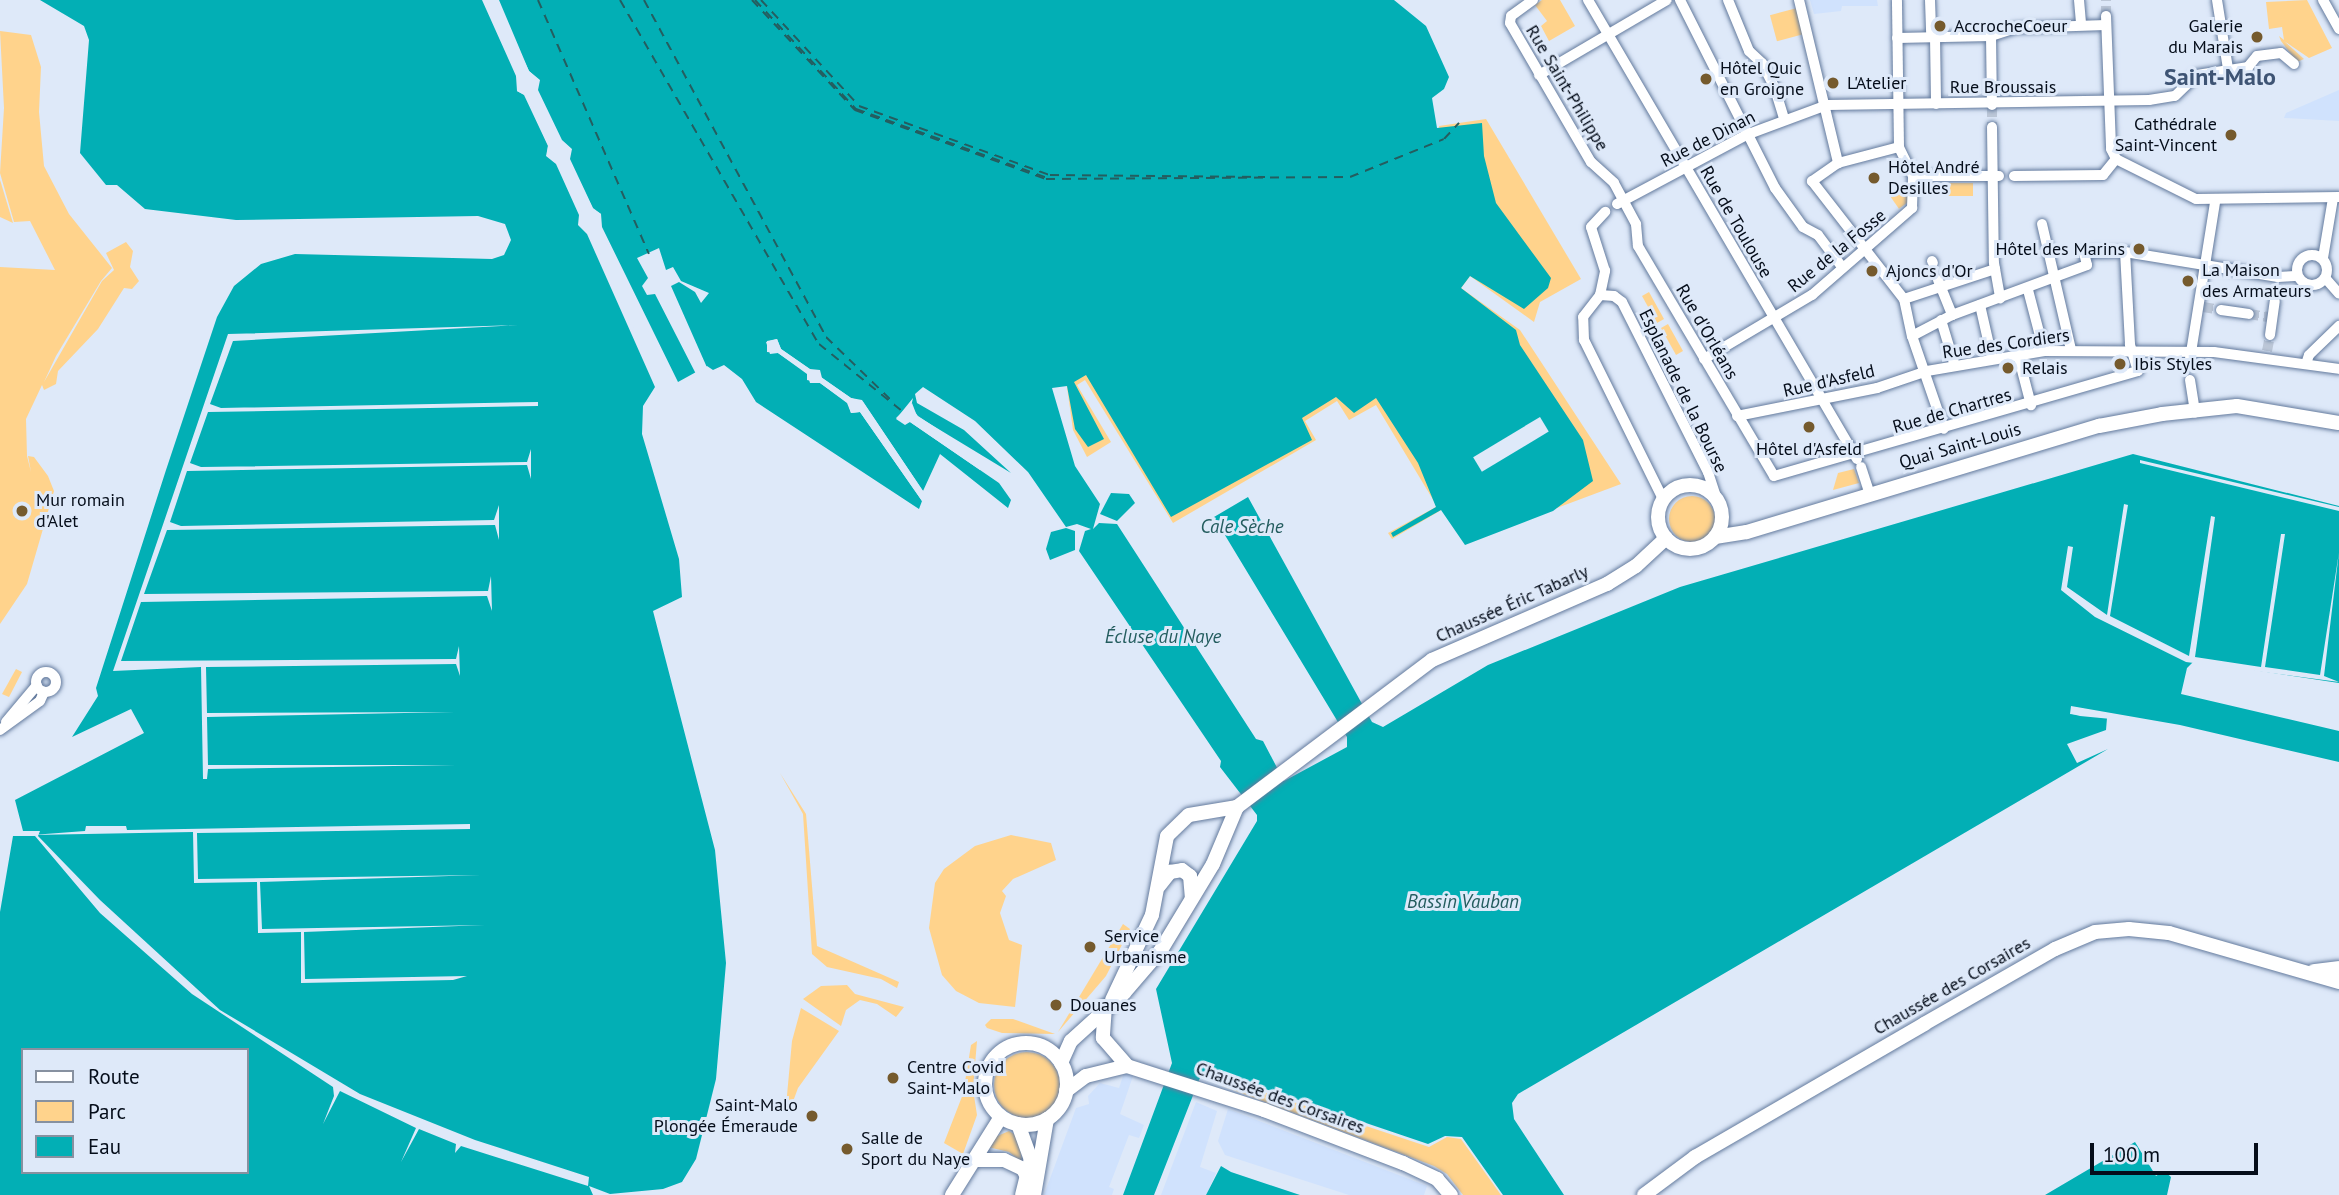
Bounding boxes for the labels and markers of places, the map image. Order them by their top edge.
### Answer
place label: AccrocheCoeur [1954,15,2067,37]
place label: Galerie du Marais [2168,16,2243,58]
marker: AccrocheCoeur [1932,18,1948,34]
marker: Galerie du Marais [2249,29,2265,45]
place label: Hôtel Quic en Groigne [1720,58,1804,100]
marker: Hôtel Quic en Groigne [1698,71,1714,87]
place label: L'Atelier [1847,72,1906,94]
marker: L'Atelier [1825,75,1841,91]
place label: Cathédrale Saint-Vincent [2115,114,2217,156]
marker: Cathédrale Saint-Vincent [2223,127,2239,143]
place label: Hôtel André Desilles [1888,157,1980,200]
marker: Hôtel André Desilles [1866,170,1882,186]
place label: Hôtel des Marins [1995,238,2125,260]
marker: Hôtel des Marins [2131,241,2147,257]
place label: Ajoncs d'Or [1886,260,1973,282]
place label: La Maison des Armateurs [2202,260,2312,302]
marker: Ajoncs d'Or [1864,263,1880,279]
marker: La Maison des Armateurs [2180,273,2196,289]
place label: Ibis Styles [2134,353,2212,375]
marker: Ibis Styles [2112,356,2128,372]
place label: Relais [2022,357,2068,379]
marker: Relais [2000,360,2016,376]
marker: Hôtel d'Asfeld [1801,419,1817,435]
place label: Hôtel d'Asfeld [1756,438,1862,460]
place label: Mur romain d'Alet [36,490,125,532]
marker: Mur romain d'Alet [14,503,30,519]
place label: Service Urbanisme [1104,926,1187,968]
marker: Service Urbanisme [1082,939,1098,955]
place label: Douanes [1070,994,1137,1016]
marker: Douanes [1048,997,1064,1013]
place label: Centre Covid Saint-Malo [907,1057,1004,1100]
marker: Centre Covid Saint-Malo [885,1070,901,1086]
place label: Saint-Malo Plongée Émeraude [654,1095,798,1138]
marker: Saint-Malo Plongée Émeraude [804,1108,820,1124]
place label: Salle de Sport du Naye [861,1128,970,1170]
marker: Salle de Sport du Naye [839,1141,855,1157]

